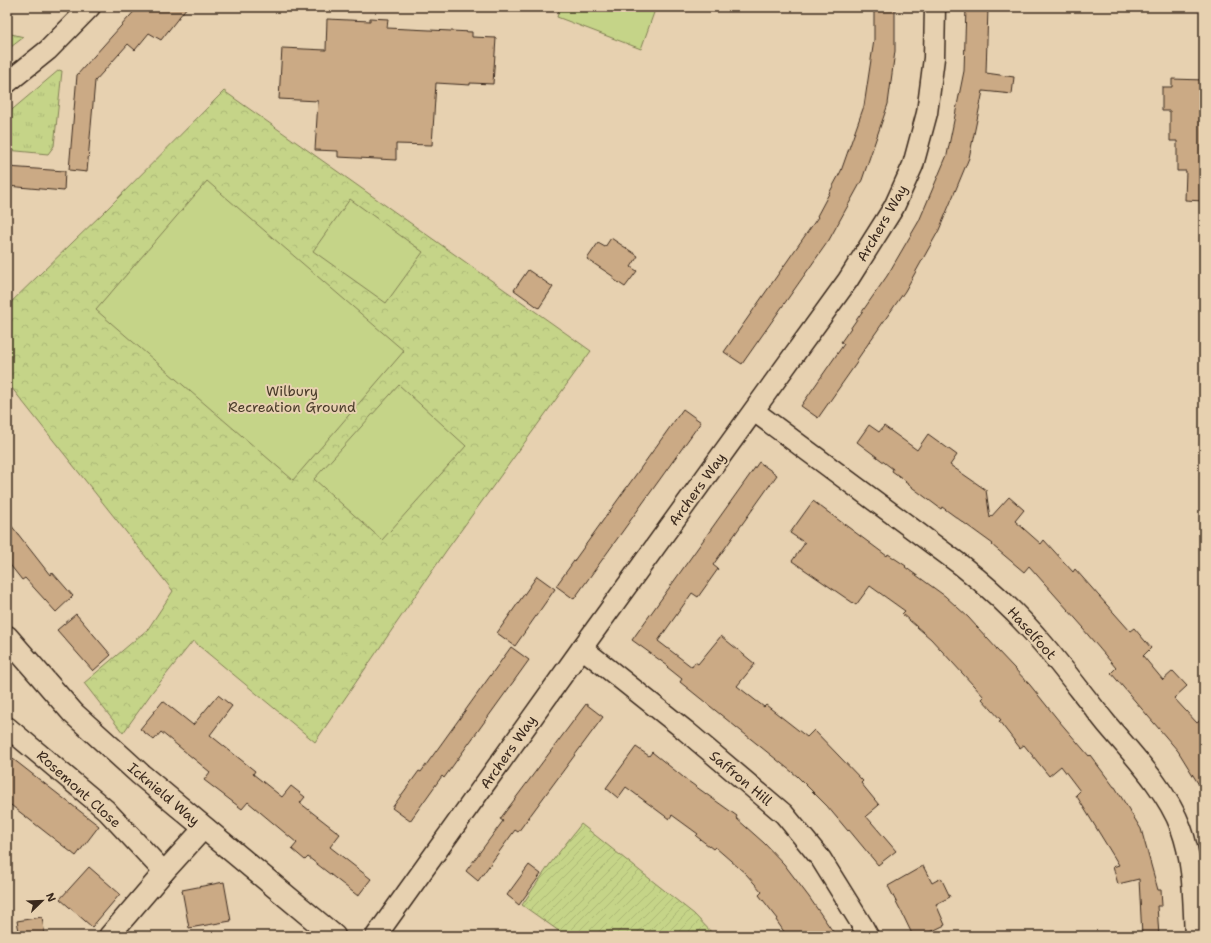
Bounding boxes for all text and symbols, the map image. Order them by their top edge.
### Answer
street label: Archers Way [853,181,911,265]
park label: Wilbury Recreation Ground [228,382,356,416]
street label: Archers Way [664,449,730,529]
street label: Haselfoot [1004,603,1060,663]
street label: Archers Way [476,712,540,792]
street label: Rosemont Close [33,746,125,832]
street label: Saffron Hill [706,747,777,810]
street label: Icknield Way [124,759,204,829]
north arrow [22,881,62,921]
text: N [42,890,59,904]

